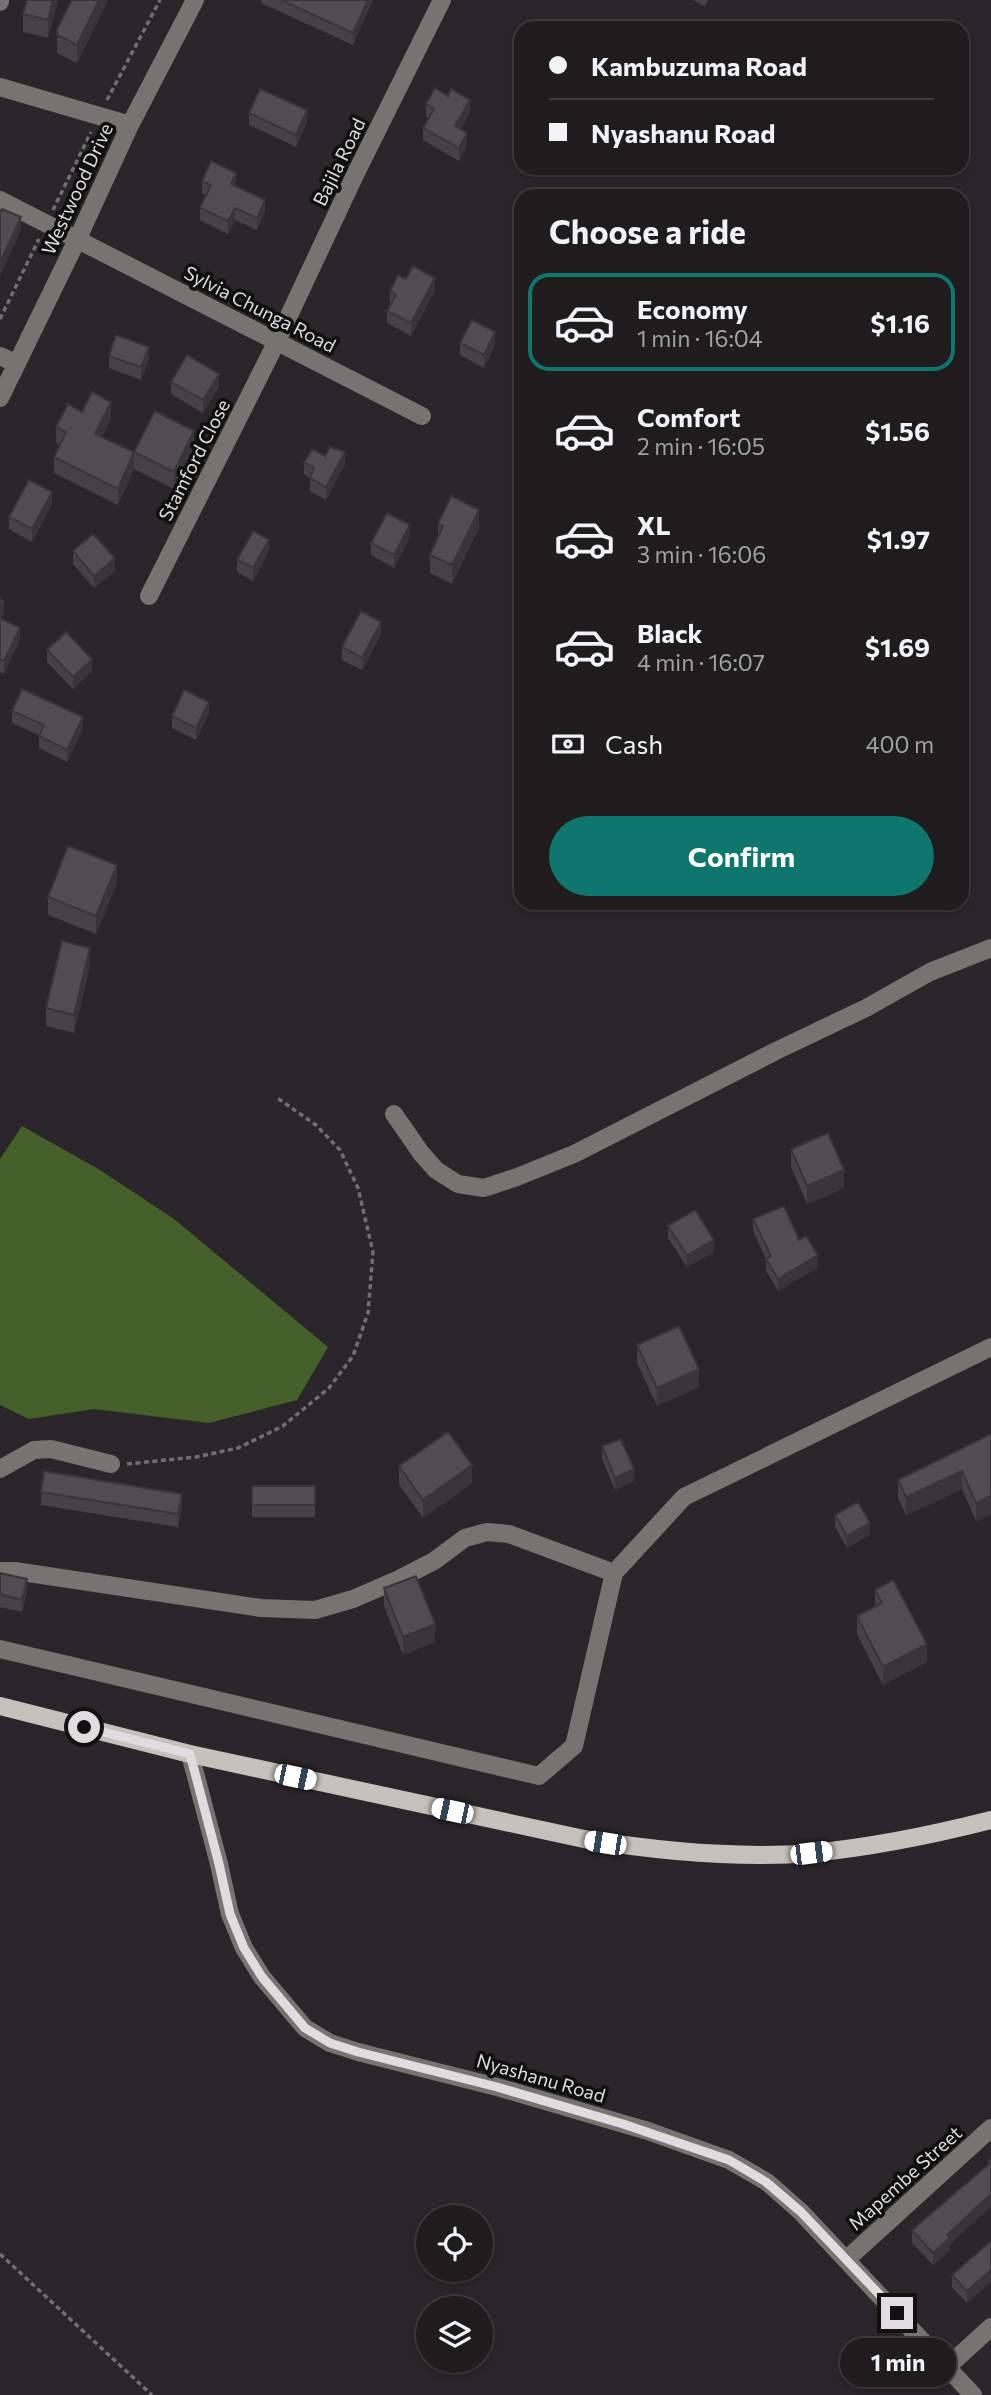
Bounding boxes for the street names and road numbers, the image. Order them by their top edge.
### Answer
street label: Bajila Road [307,114,370,209]
street label: Westwood Drive [36,119,117,258]
street label: Sylvia Chunga Road [181,260,340,357]
street label: Stamford Close [153,395,234,524]
street label: Nyashanu Road [474,2048,608,2107]
street label: Mapembe Street [843,2121,966,2234]

